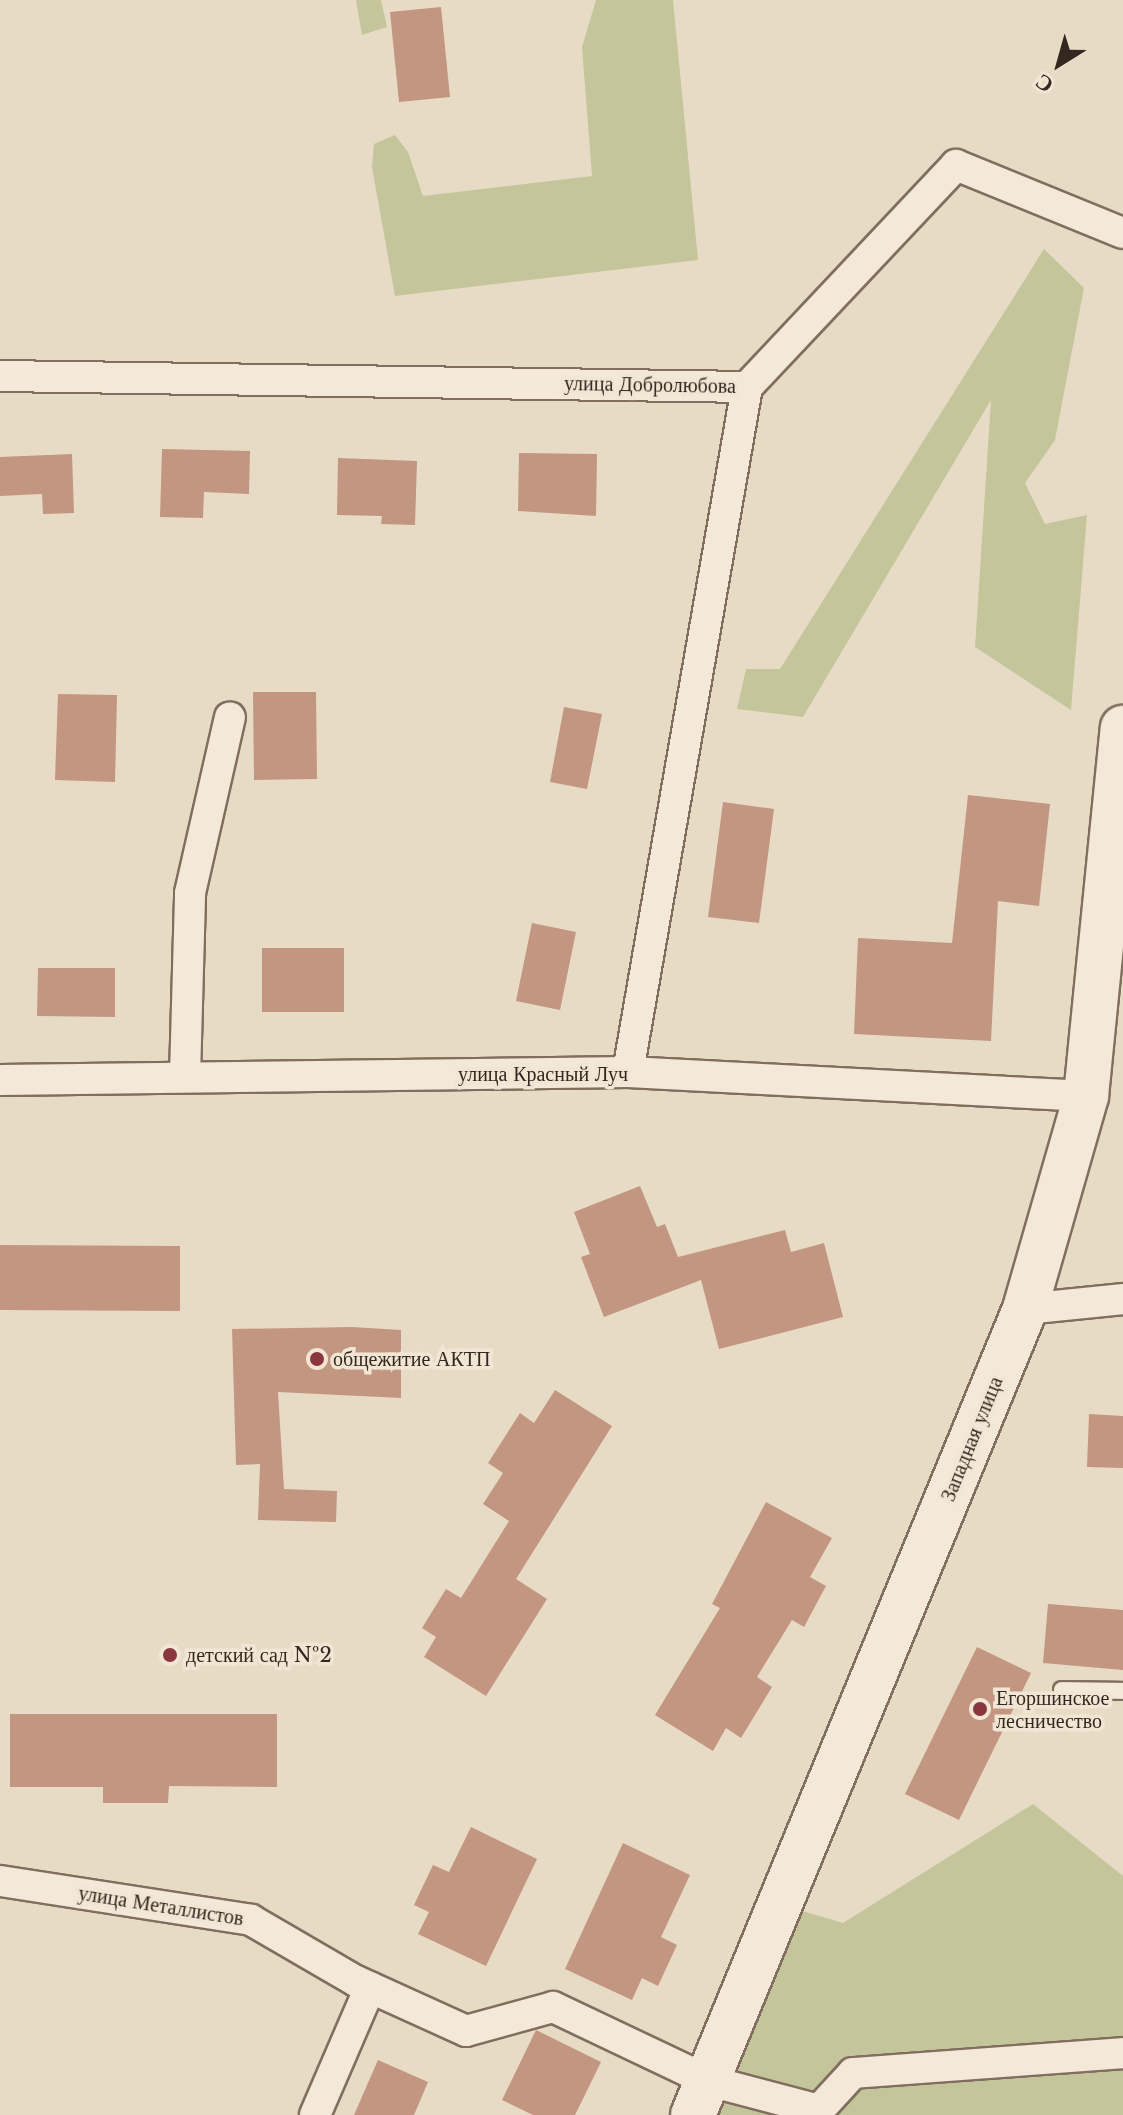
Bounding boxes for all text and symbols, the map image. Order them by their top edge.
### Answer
north arrow [1019,24,1099,104]
text: С [1030,68,1059,99]
street label: улица Добролюбова [564,372,736,398]
street label: улица Красный Луч [458,1062,628,1086]
place label: общежитие АКТП [333,1347,490,1371]
marker: общежитие АКТП [308,1350,326,1368]
street label: Западная улица [936,1373,1008,1505]
place label: детский сад №2 [186,1643,332,1667]
marker: детский сад №2 [161,1646,179,1664]
place label: Егоршинское лесничество [996,1686,1109,1733]
marker: Егоршинское лесничество [971,1700,989,1718]
street label: улица Металлистов [77,1881,245,1931]

